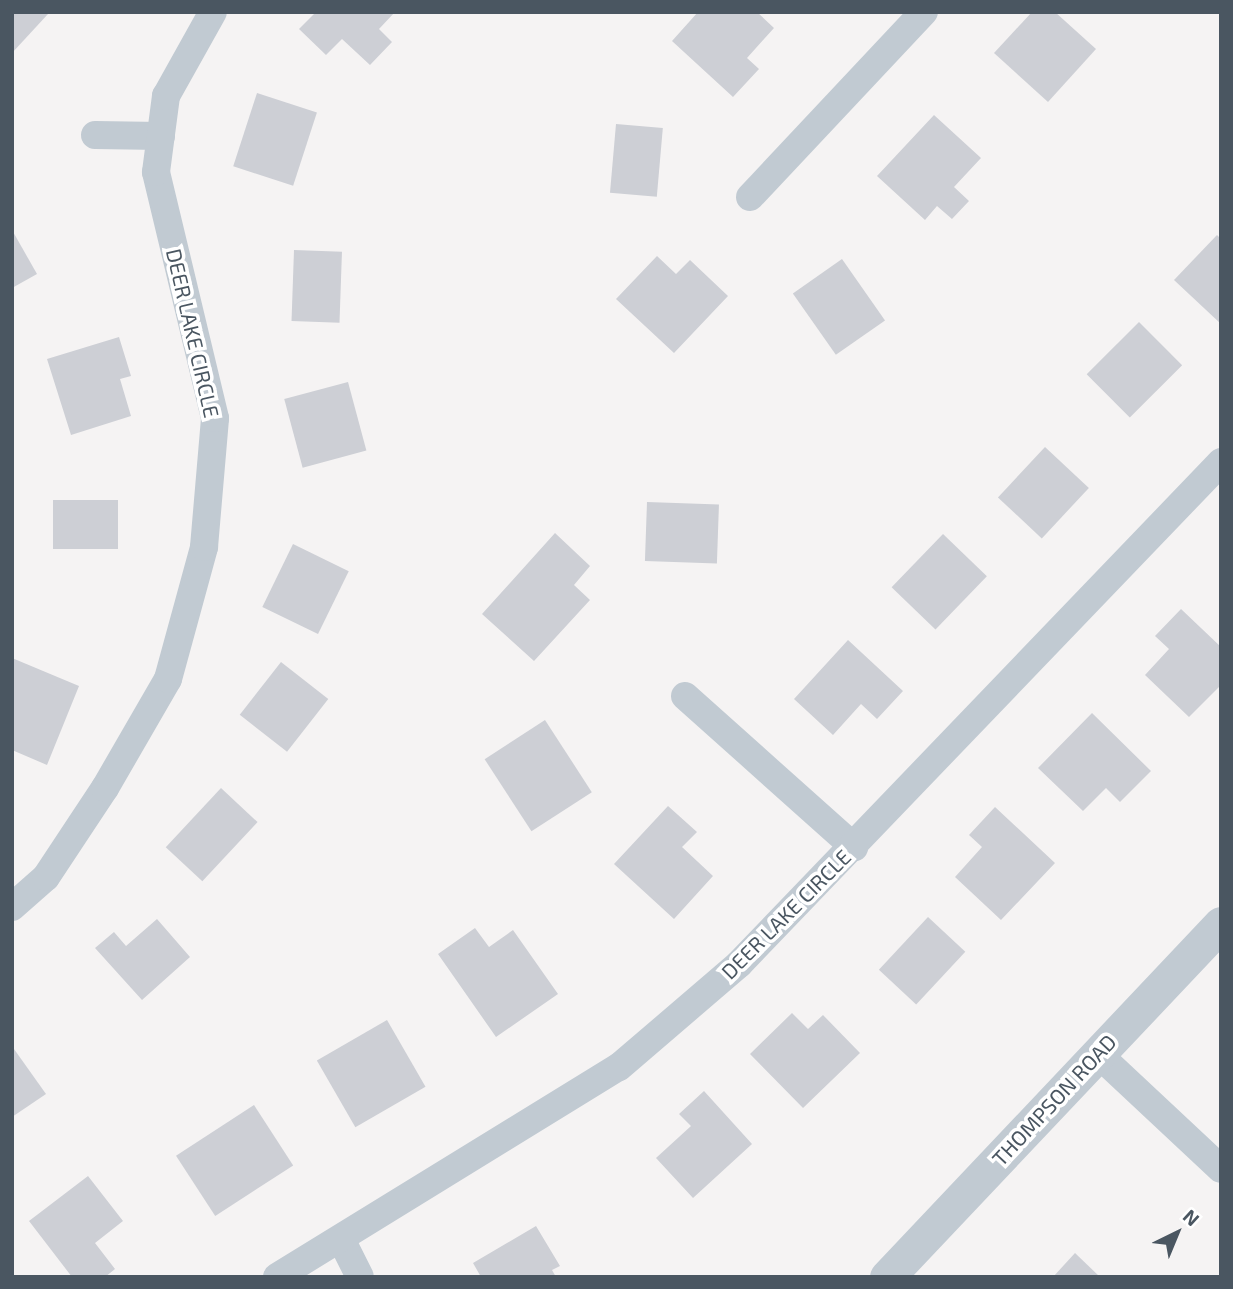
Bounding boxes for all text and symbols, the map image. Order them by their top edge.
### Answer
street label: DEER LAKE CIRCLE [161,246,225,420]
street label: DEER LAKE CIRCLE [716,844,856,984]
street label: THOMPSON ROAD [987,1029,1121,1171]
north arrow [1142,1198,1212,1268]
text: N [1179,1204,1205,1230]

